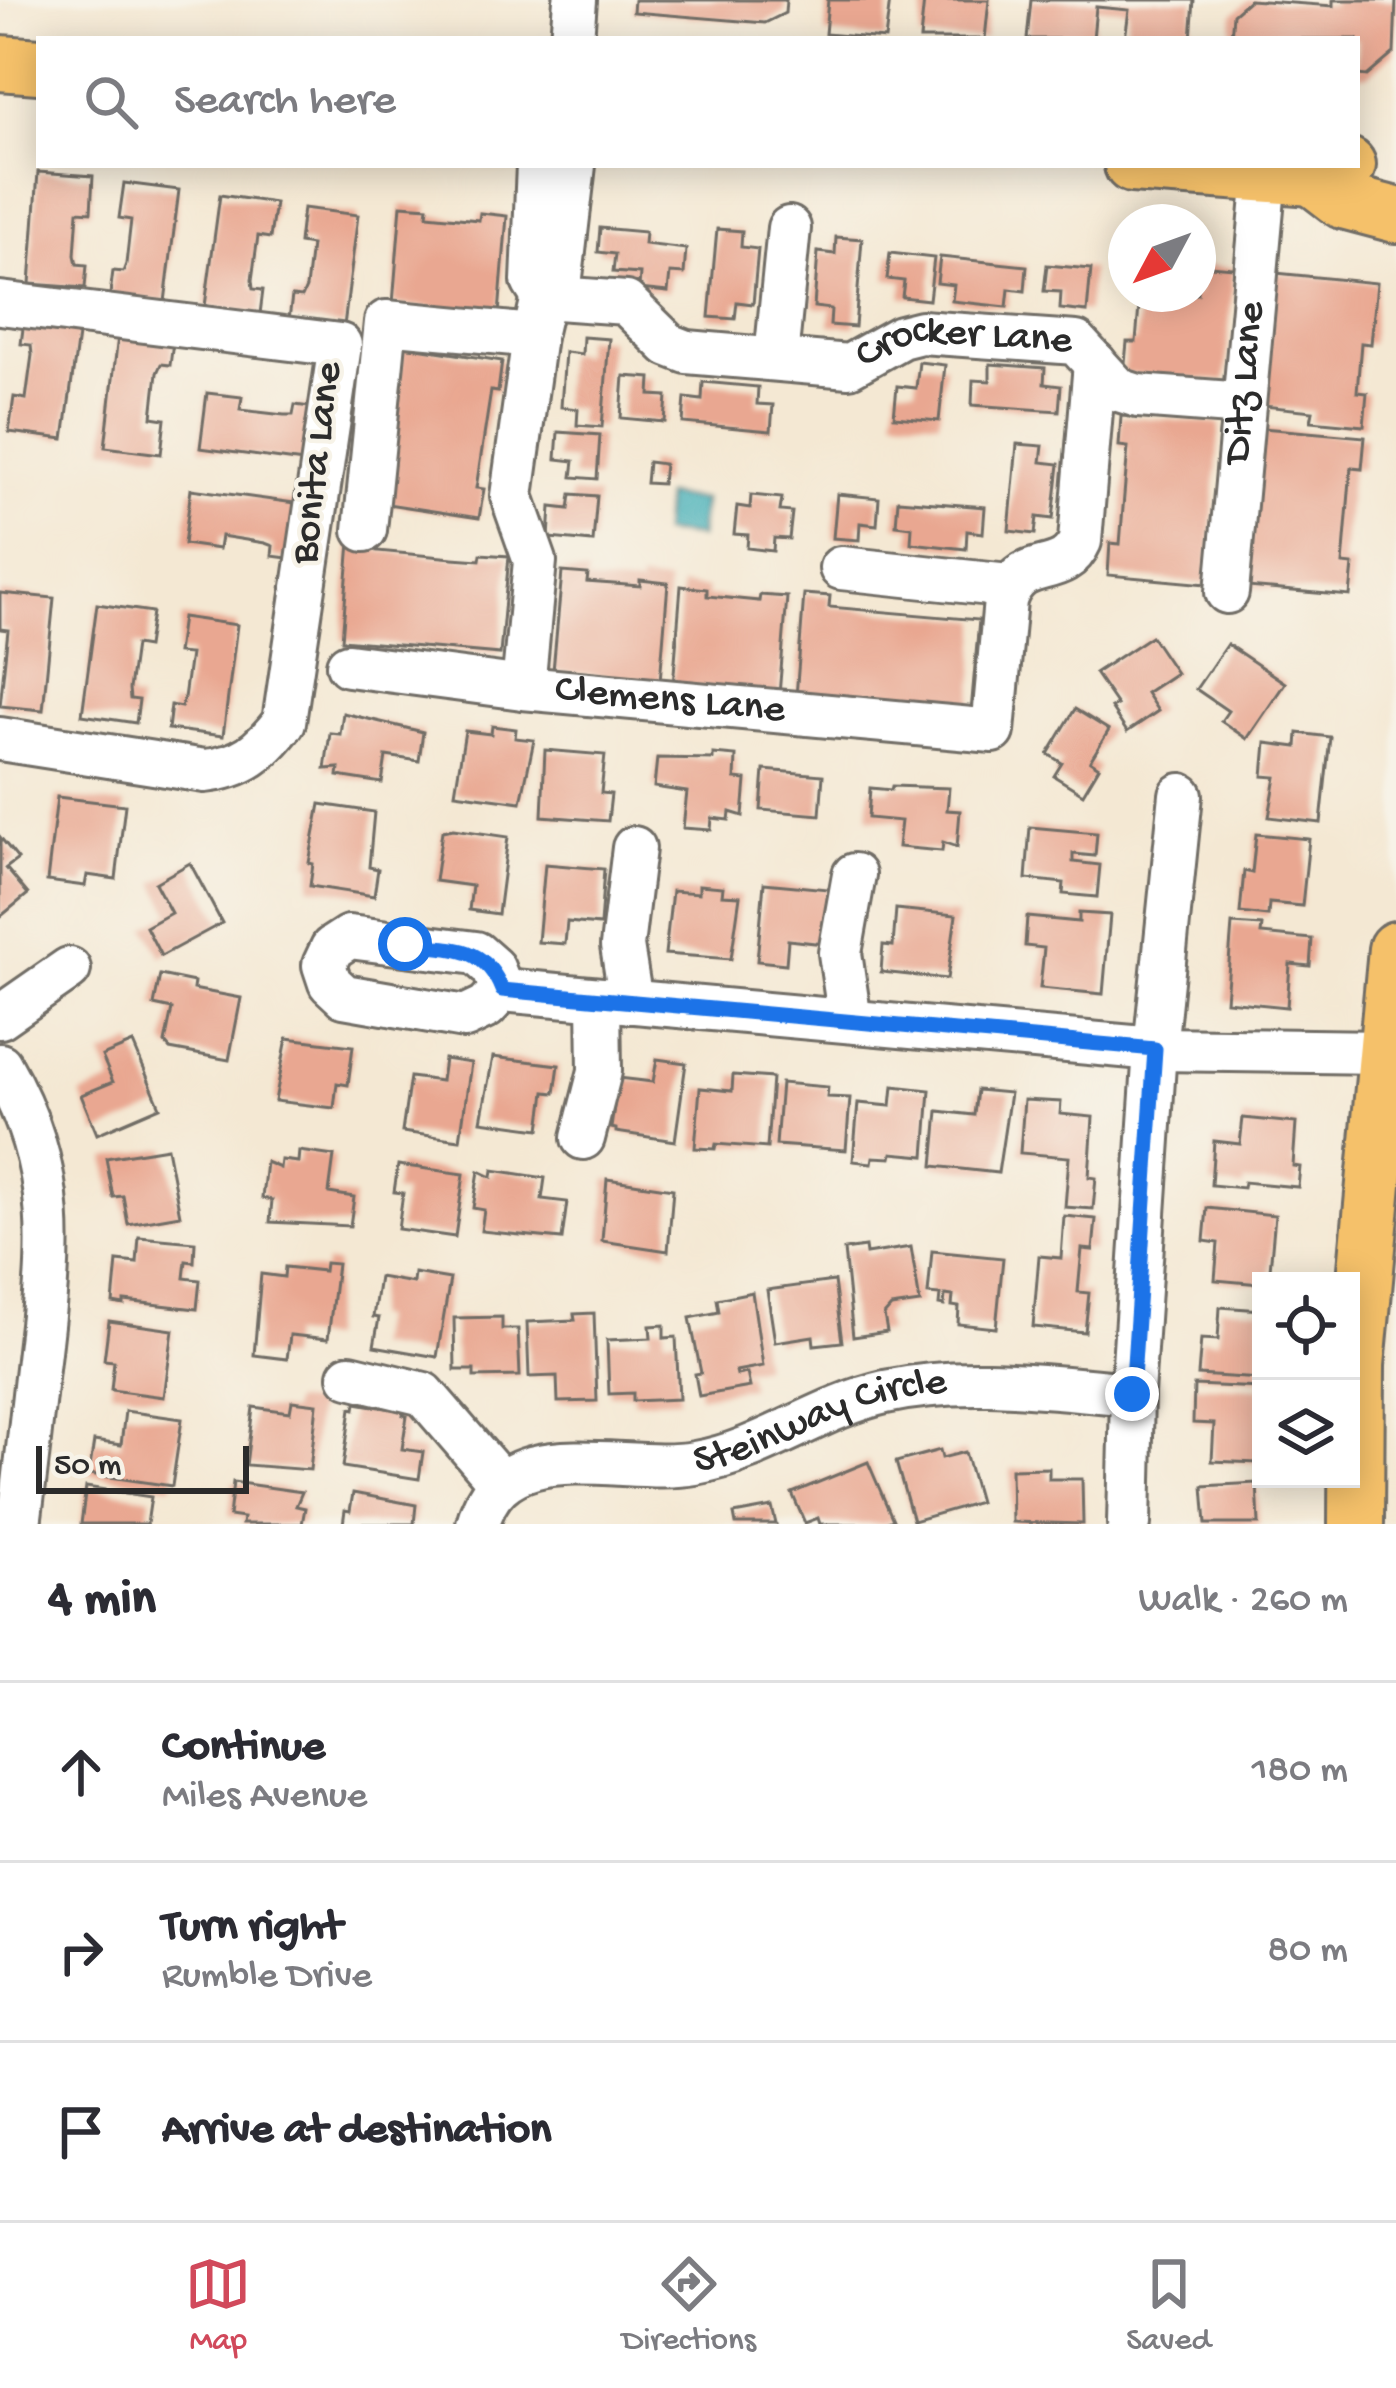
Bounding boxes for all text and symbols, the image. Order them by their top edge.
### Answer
search box [36,36,1360,168]
icon: search [78,69,144,135]
text: Search here [174,76,396,129]
north arrow [1108,204,1216,312]
street label: Ditz Lane [1214,298,1278,469]
street label: Crocker Lane [848,306,1075,382]
street label: Bonita Lane [282,358,356,568]
street label: Clemens Lane [553,667,788,736]
route start [378,917,432,971]
map controls [1252,1272,1360,1488]
button: locate [1252,1272,1360,1380]
street label: Steinway Circle [689,1359,950,1487]
route end [1105,1367,1159,1421]
button: layers [1252,1380,1360,1488]
scale bar [36,1440,249,1493]
text: 50 m [54,1448,121,1486]
text: 4 min [48,1572,156,1632]
text: Walk · 260 m [1139,1579,1348,1625]
text: Continue [162,1722,325,1775]
icon: ahead [48,1739,114,1805]
text: 180 m [1252,1749,1348,1795]
text: Miles Avenue [162,1775,367,1821]
text: Turn right [162,1902,342,1955]
icon: right [48,1919,114,1985]
text: 80 m [1268,1929,1348,1975]
text: Rumble Drive [162,1955,372,2001]
icon: arrive [48,2099,114,2165]
text: Arrive at destination [162,2105,551,2158]
tab: Map [185,2251,251,2361]
tab: Directions [622,2251,756,2361]
tab: Saved [1126,2251,1211,2361]

